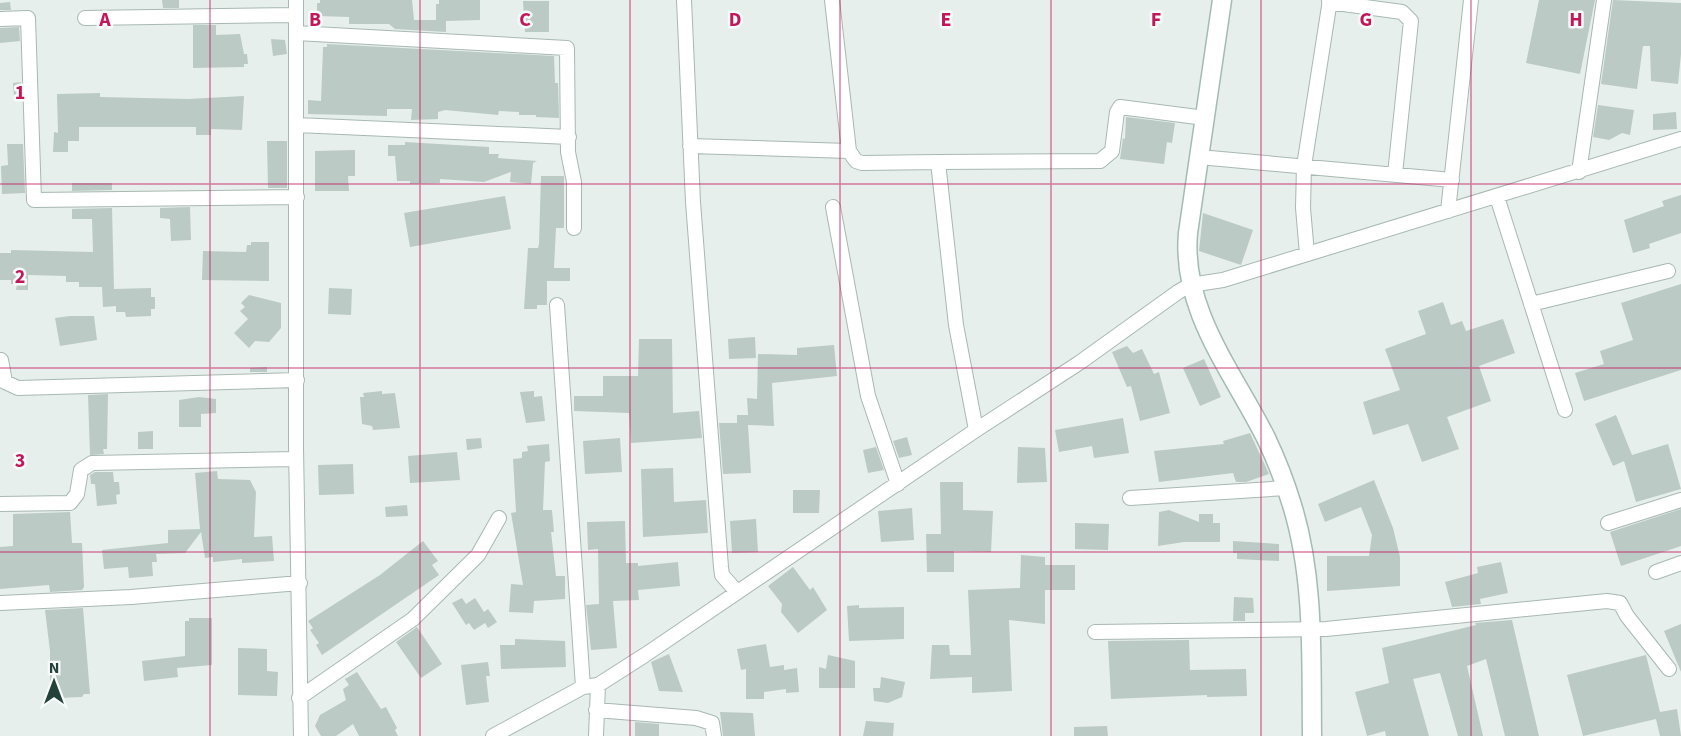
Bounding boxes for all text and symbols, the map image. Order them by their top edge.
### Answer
text: A [98,6,111,34]
text: B [309,6,321,34]
text: C [519,6,531,34]
text: D [729,6,741,34]
text: E [941,6,951,34]
text: F [1151,6,1161,34]
text: G [1360,6,1372,34]
text: H [1569,6,1583,34]
text: 1 [15,79,25,107]
text: 2 [15,263,25,291]
text: 3 [15,447,25,475]
north arrow [24,652,84,712]
text: N [49,657,59,679]

